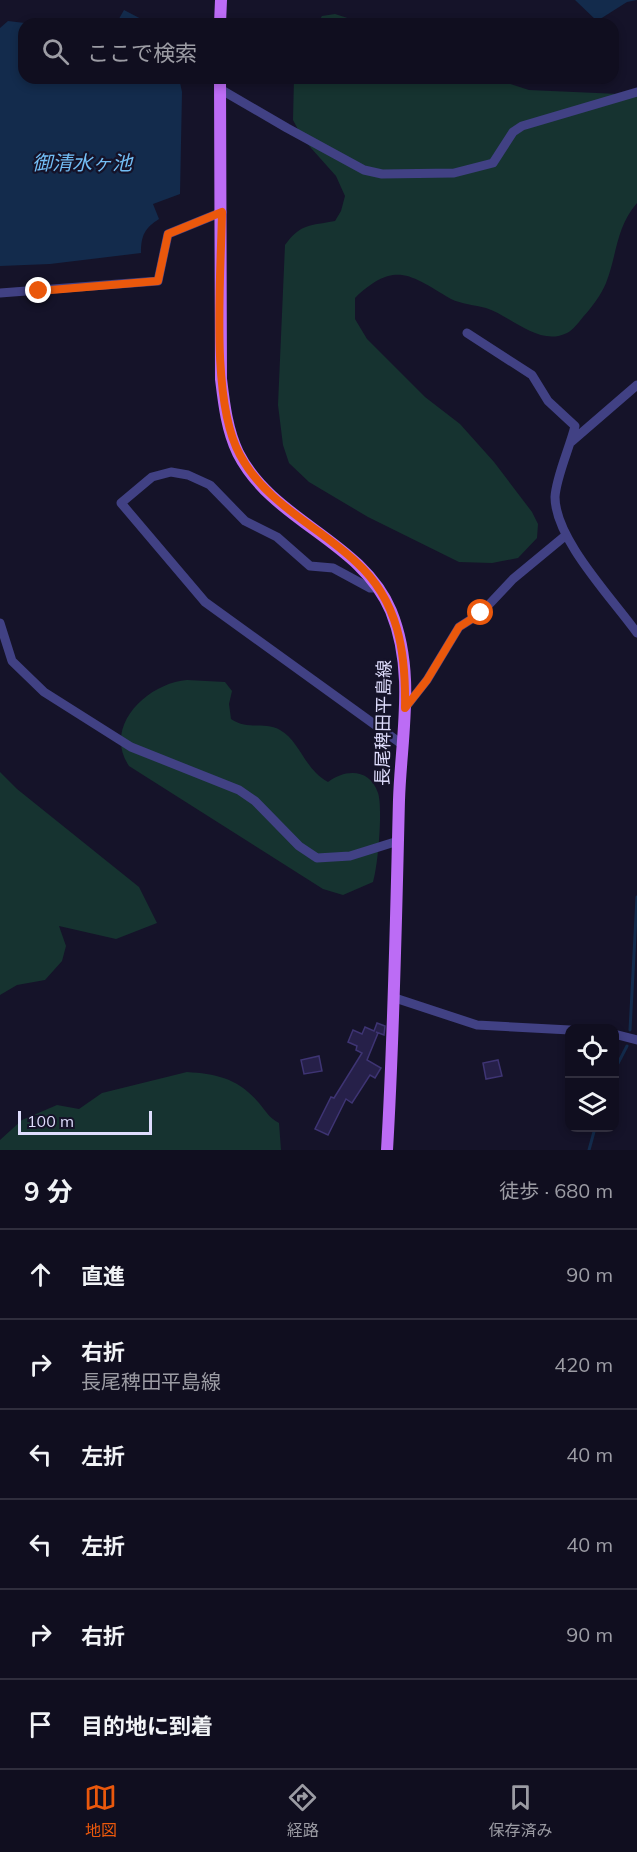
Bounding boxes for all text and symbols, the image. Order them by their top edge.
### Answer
search box [18,18,619,84]
icon: search [39,35,72,68]
text: ここで検索 [87,39,197,67]
water label: 御清水ヶ池 [32,150,134,175]
route end [25,277,51,303]
route start [467,599,493,625]
street label: 長尾稗田平島線 [370,660,396,786]
map controls [565,1024,619,1132]
button: locate [565,1024,619,1078]
button: layers [565,1078,619,1132]
scale bar [18,1108,152,1136]
text: 100 m [27,1111,74,1131]
text: 9 分 [24,1175,73,1208]
text: 徒歩 · 680 m [499,1178,613,1203]
icon: ahead [24,1258,57,1291]
text: 直進 [81,1262,125,1290]
text: 90 m [566,1262,613,1287]
text: 右折 [81,1338,125,1366]
icon: right [24,1348,57,1381]
text: 420 m [554,1352,613,1377]
text: 長尾稗田平島線 [81,1369,221,1394]
icon: left [24,1438,57,1471]
text: 左折 [81,1442,125,1470]
text: 40 m [566,1442,613,1467]
icon: left [24,1528,57,1561]
text: 左折 [81,1532,125,1560]
text: 40 m [566,1532,613,1557]
icon: right [24,1618,57,1651]
text: 右折 [81,1622,125,1650]
text: 90 m [566,1622,613,1647]
icon: arrive [24,1708,57,1741]
text: 目的地に到着 [81,1712,213,1740]
tab: 地図 [84,1781,117,1841]
tab: 経路 [286,1781,319,1841]
tab: 保存済み [488,1781,552,1841]

